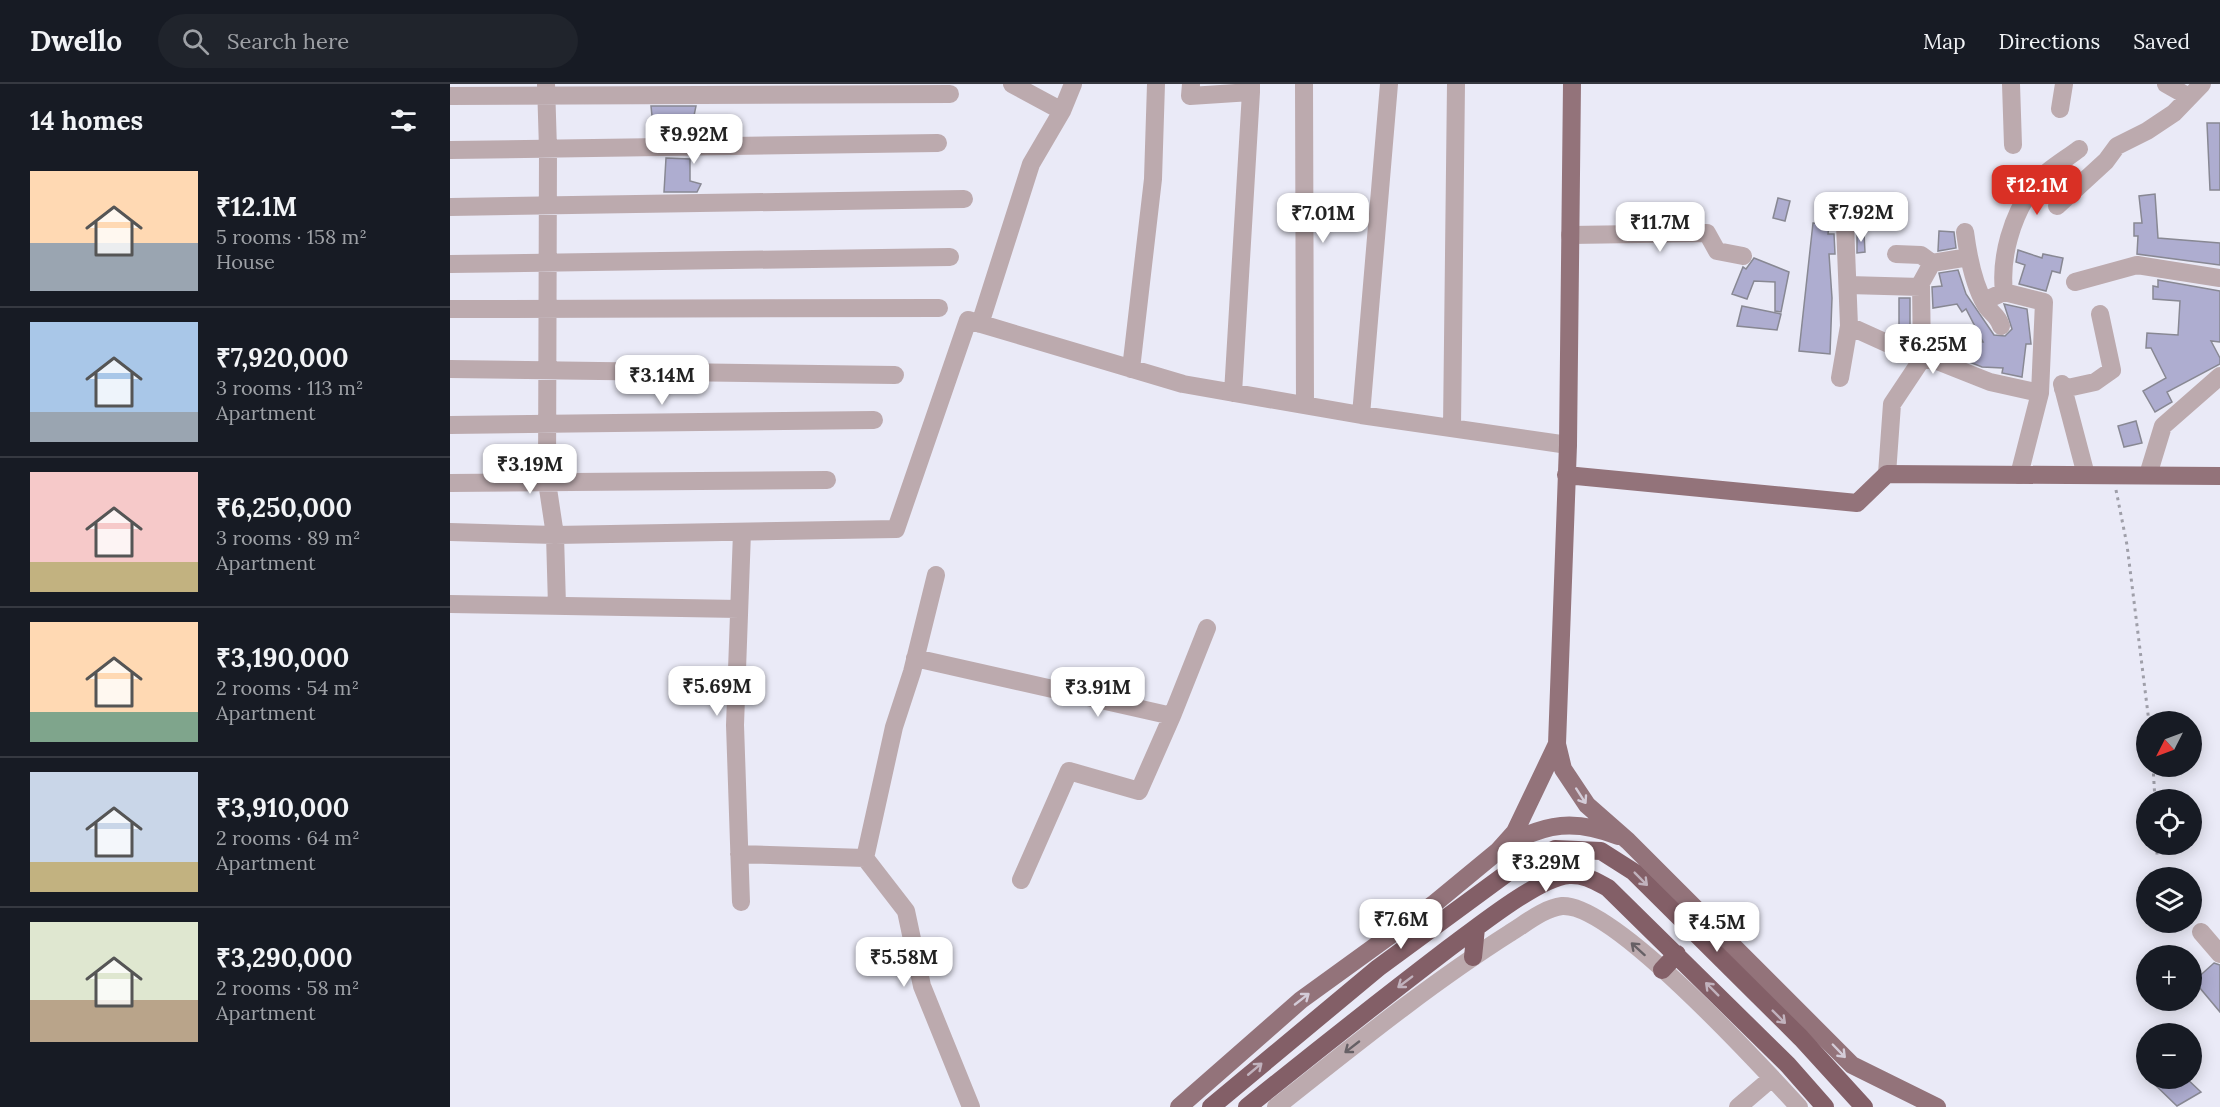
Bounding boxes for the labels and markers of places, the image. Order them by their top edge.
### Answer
pin: ₹9.92M [645,114,743,165]
pin: ₹12.1M [1988,165,2086,216]
pin: ₹7.92M [1812,192,1910,243]
pin: ₹7.01M [1274,193,1372,244]
pin: ₹11.7M [1611,202,1709,253]
pin: ₹6.25M [1884,324,1982,375]
pin: ₹3.14M [613,355,711,406]
pin: ₹3.19M [481,444,579,495]
pin: ₹5.69M [668,666,766,717]
pin: ₹3.91M [1049,667,1147,718]
pin: ₹3.29M [1497,842,1595,893]
pin: ₹7.6M [1359,899,1443,950]
pin: ₹4.5M [1675,902,1759,953]
pin: ₹5.58M [855,937,953,988]

